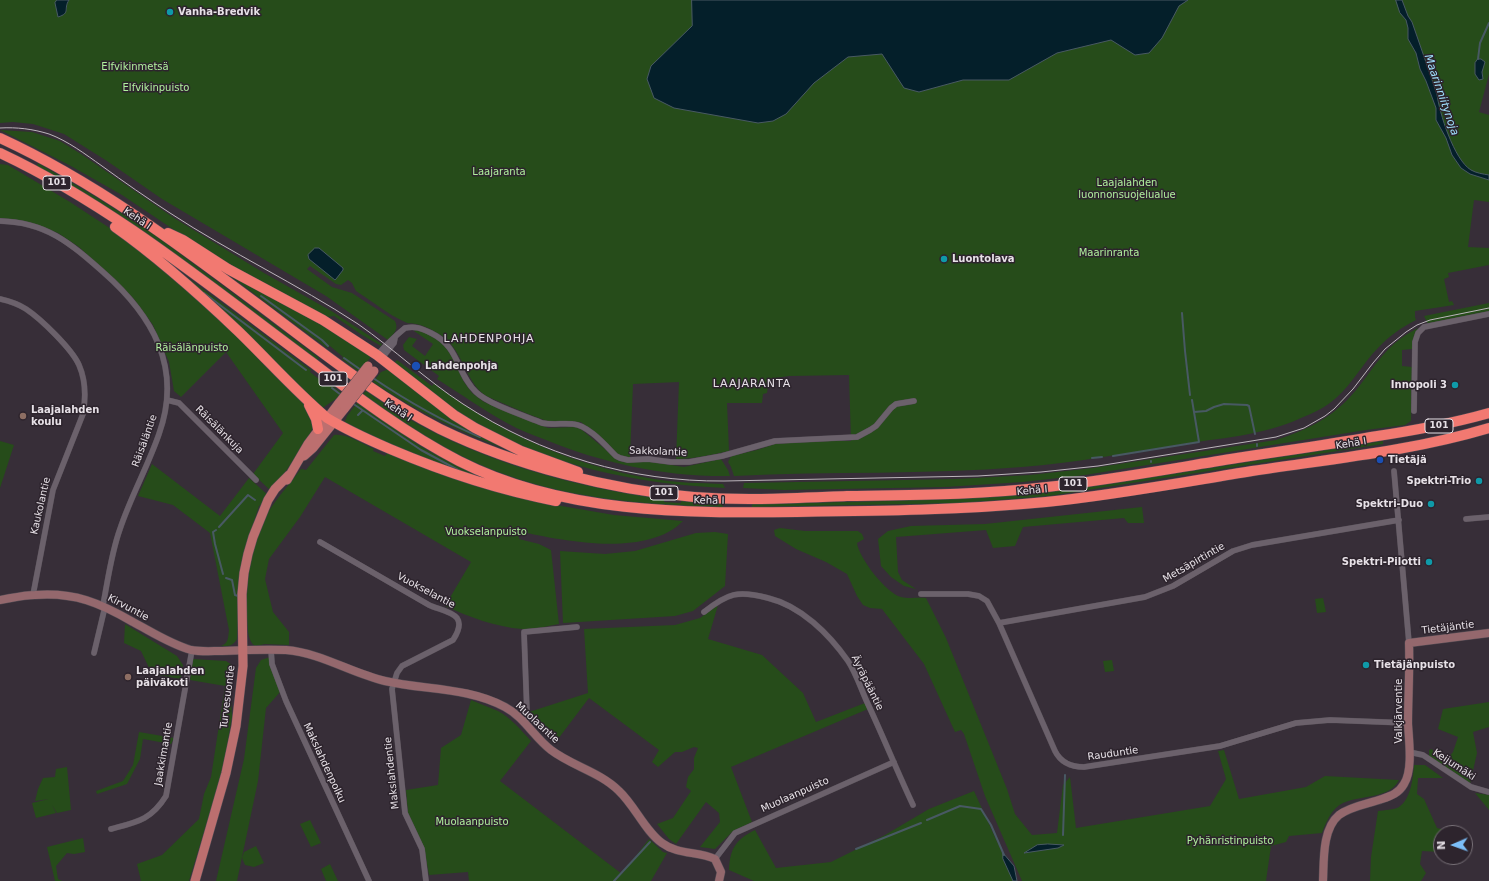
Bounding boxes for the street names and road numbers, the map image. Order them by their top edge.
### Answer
road number: 101 [43,176,71,190]
street label: Kehä I [121,205,153,233]
road number: 101 [319,372,347,386]
street label: Kehä I [382,397,414,425]
street label: Räisälänkuja [193,404,245,456]
street label: Räisäläntie [130,413,160,469]
road number: 101 [1425,419,1453,433]
street label: Kehä I [1335,436,1367,452]
street label: Sakkolantie [629,445,687,459]
street label: Kaukolantie [29,476,53,536]
road number: 101 [1059,477,1087,491]
street label: Kehä I [1016,484,1048,498]
road number: 101 [650,486,678,500]
street label: Kehä I [693,495,725,507]
street label: Metsäpirtintie [1161,541,1227,585]
street label: Vuokselantie [395,571,457,611]
street label: Kirvuntie [105,592,151,624]
street label: Tietäjäntie [1421,619,1475,637]
street label: Äyräpääntie [848,653,886,713]
street label: Turvesuontie [218,665,238,729]
street label: Valkjärventie [1393,678,1405,744]
street label: Muolaantie [513,700,561,746]
street label: Jaakkimantie [152,721,176,787]
street label: Makslahdenpolku [300,721,348,805]
street label: Makslahdentie [382,736,402,810]
street label: Rauduntie [1087,745,1139,763]
street label: Keijumäki [1430,747,1478,783]
street label: Muolaanpuisto [759,775,831,815]

